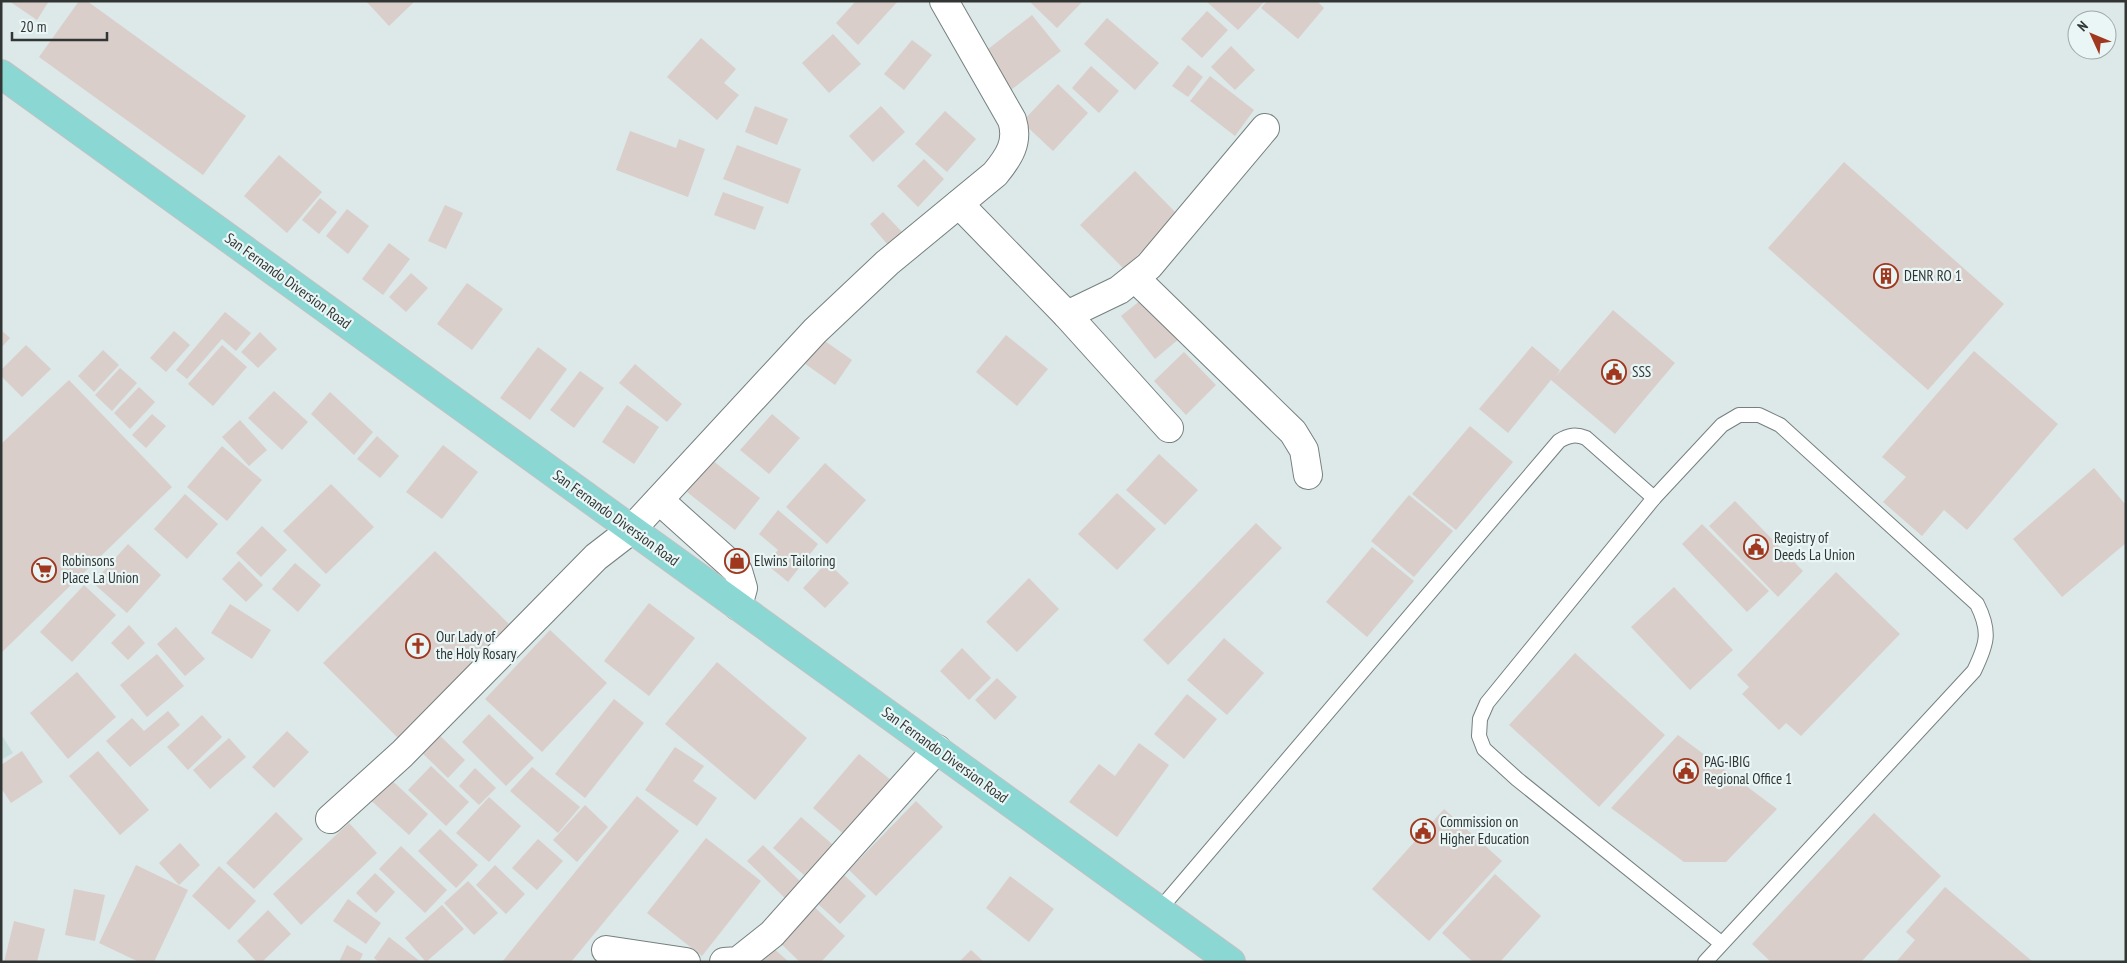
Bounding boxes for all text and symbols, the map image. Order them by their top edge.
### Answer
scale bar [12,10,108,42]
north arrow [2067,10,2117,60]
text: 20 m [20,17,46,36]
text: N [2074,17,2092,35]
street label: San Fernando Diversion Road [221,228,355,333]
building icon: DENR RO 1 [1873,263,1899,289]
place label: DENR RO 1 [1904,266,1962,285]
public building icon: SSS [1601,359,1627,385]
place label: SSS [1632,362,1651,381]
street label: San Fernando Diversion Road [549,465,683,570]
place label: Registry of Deeds La Union [1774,528,1855,564]
public building icon: Registry of Deeds La Union [1743,534,1769,560]
shop icon: Elwins Tailoring [724,548,750,574]
place label: Robinsons Place La Union [62,551,139,587]
place label: Elwins Tailoring [754,551,836,570]
supermarket icon: Robinsons Place La Union [31,557,57,583]
place label: Our Lady of the Holy Rosary [436,627,517,663]
church icon: Our Lady of the Holy Rosary [405,633,431,659]
street label: San Fernando Diversion Road [878,702,1012,807]
place label: PAG-IBIG Regional Office 1 [1704,752,1792,788]
public building icon: PAG-IBIG Regional Office 1 [1673,758,1699,784]
place label: Commission on Higher Education [1440,812,1529,848]
public building icon: Commission on Higher Education [1410,818,1436,844]

